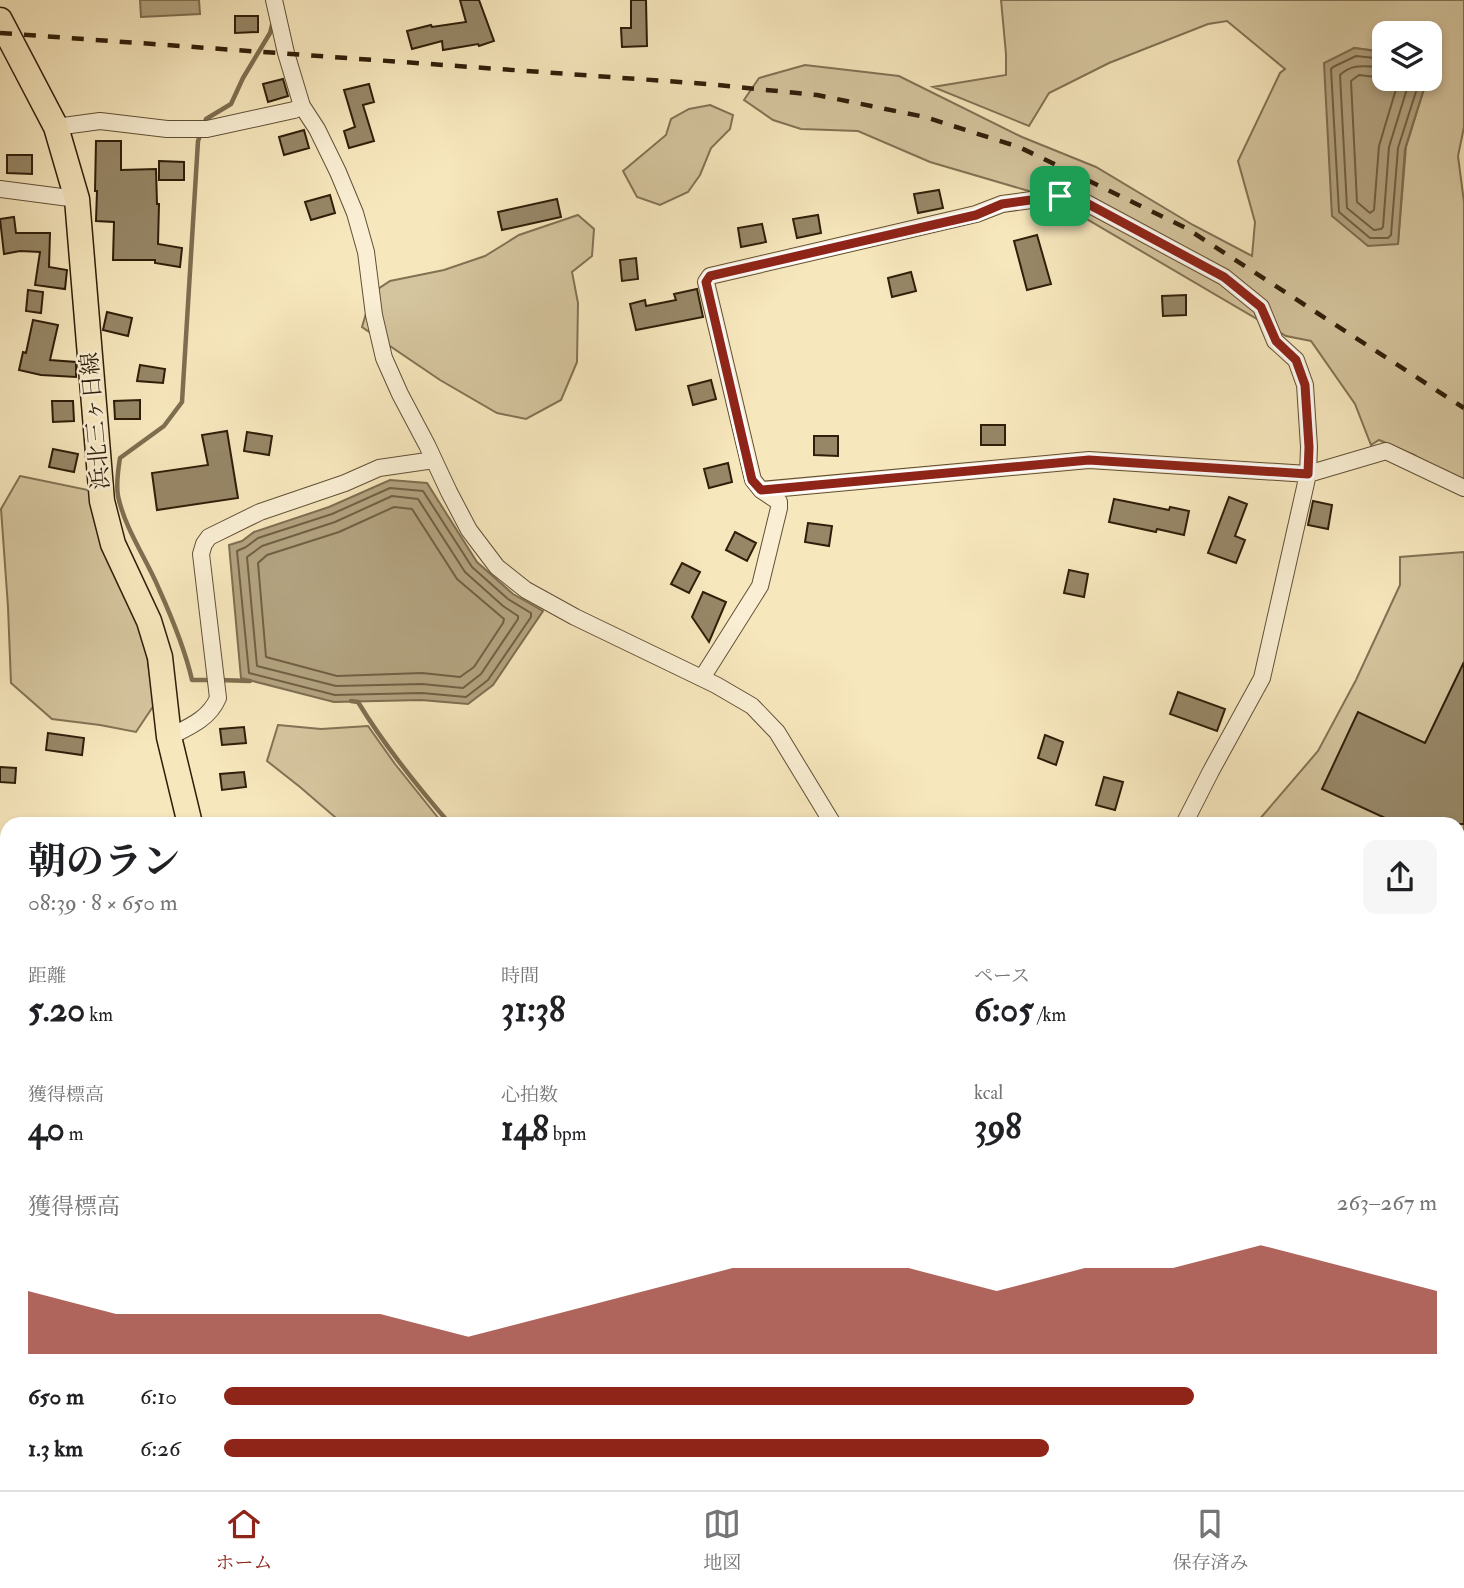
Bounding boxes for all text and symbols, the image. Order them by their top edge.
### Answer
map controls [1372,21,1442,91]
button: layers [1372,21,1442,91]
pin [1030,166,1090,226]
icon: arrive [1041,177,1079,215]
street label: 浜北三ヶ日線 [75,351,115,491]
text: 朝のラン [28,838,180,886]
button: share [1363,840,1437,914]
text: 08:39 · 8 × 650 m [28,888,178,917]
text: 距離 [28,964,66,988]
text: 時間 [501,964,539,988]
text: ペース [974,964,1030,988]
text: 5.20 [28,988,85,1032]
text: 31:38 [501,988,565,1032]
text: 6:05 [974,988,1034,1032]
text: km [85,1003,113,1027]
text: /km [1034,1003,1066,1027]
text: kcal [974,1081,1003,1105]
text: 獲得標高 [28,1083,104,1107]
text: 心拍数 [501,1083,558,1107]
text: 398 [974,1105,1022,1149]
text: 40 [28,1107,65,1151]
text: 148 [501,1107,549,1151]
text: m [65,1122,84,1146]
text: bpm [549,1122,586,1146]
text: 263–267 m [1337,1188,1437,1217]
text: 獲得標高 [28,1192,120,1221]
text: 650 m [28,1382,84,1411]
text: 6:10 [140,1382,177,1411]
text: 1.3 km [28,1434,83,1463]
text: 6:26 [140,1434,181,1463]
tab: ホーム [215,1505,273,1575]
tab: 地図 [703,1505,742,1575]
tab: 保存済み [1172,1505,1249,1575]

